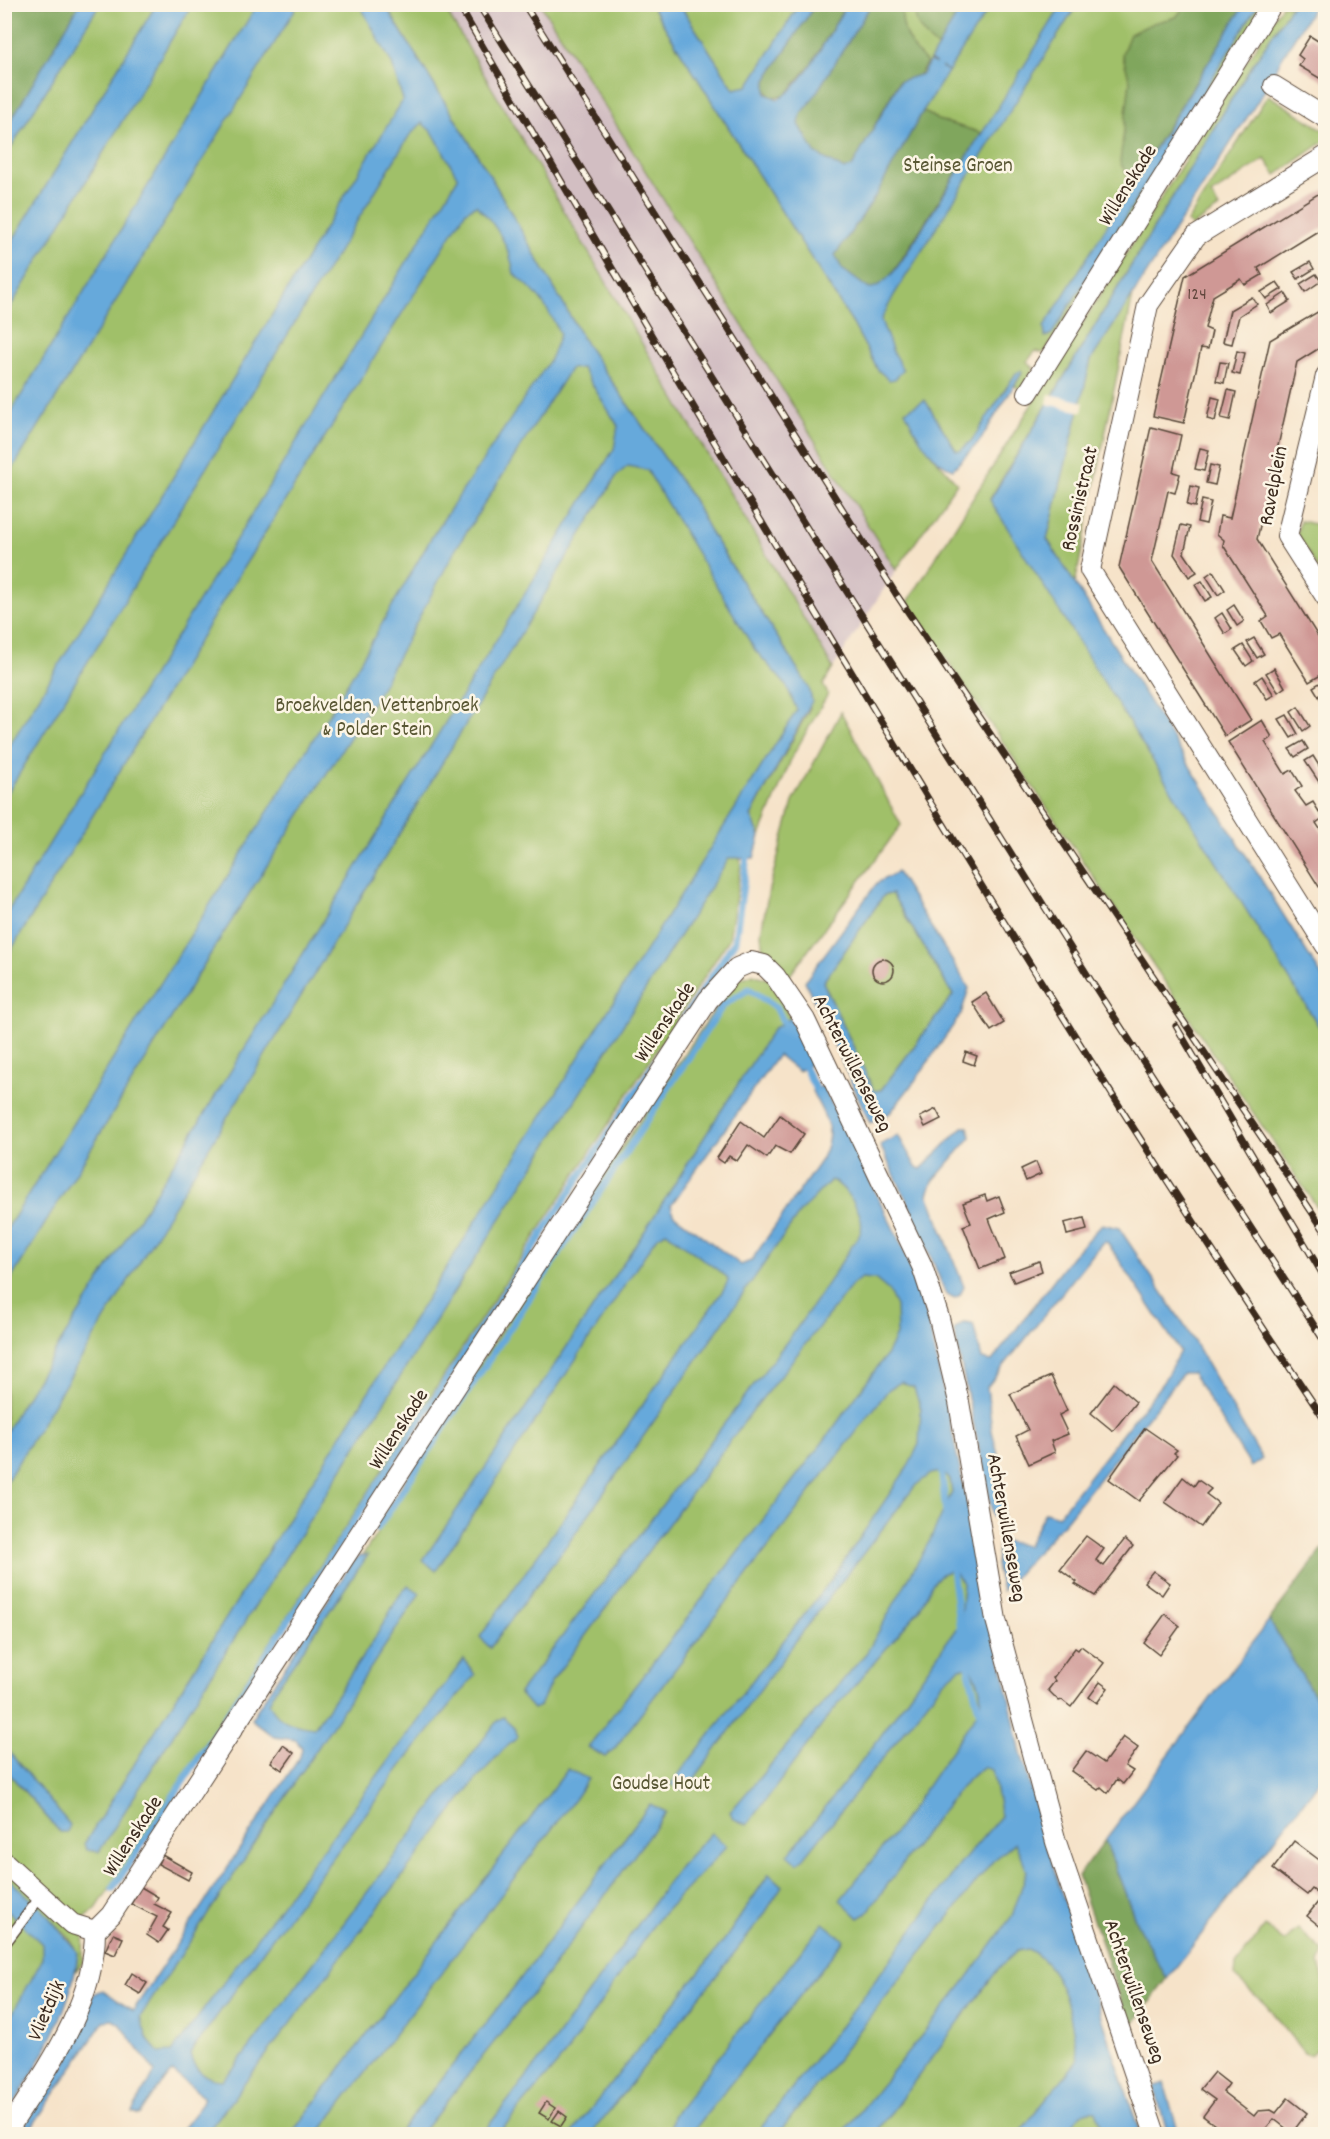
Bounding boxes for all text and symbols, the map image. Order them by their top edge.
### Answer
street label: Willenskade [1092,139,1166,233]
park label: Steinse Groen [903,152,1013,182]
house number: 124 [1187,283,1207,308]
street label: Rossinistraat [1054,444,1108,554]
street label: Ravelplein [1253,444,1297,528]
park label: Broekvelden, Vettenbroek & Polder Stein [275,692,479,746]
street label: Willenskade [628,977,704,1069]
street label: Achterwillenseweg [803,990,899,1138]
street label: Willenskade [363,1384,437,1476]
street label: Achterwillenseweg [977,1451,1033,1605]
park label: Goudse Hout [612,1770,711,1800]
street label: Willenskade [97,1791,171,1883]
street label: Achterwillenseweg [1094,1916,1172,2068]
street label: Vlietdijk [21,1976,75,2046]

